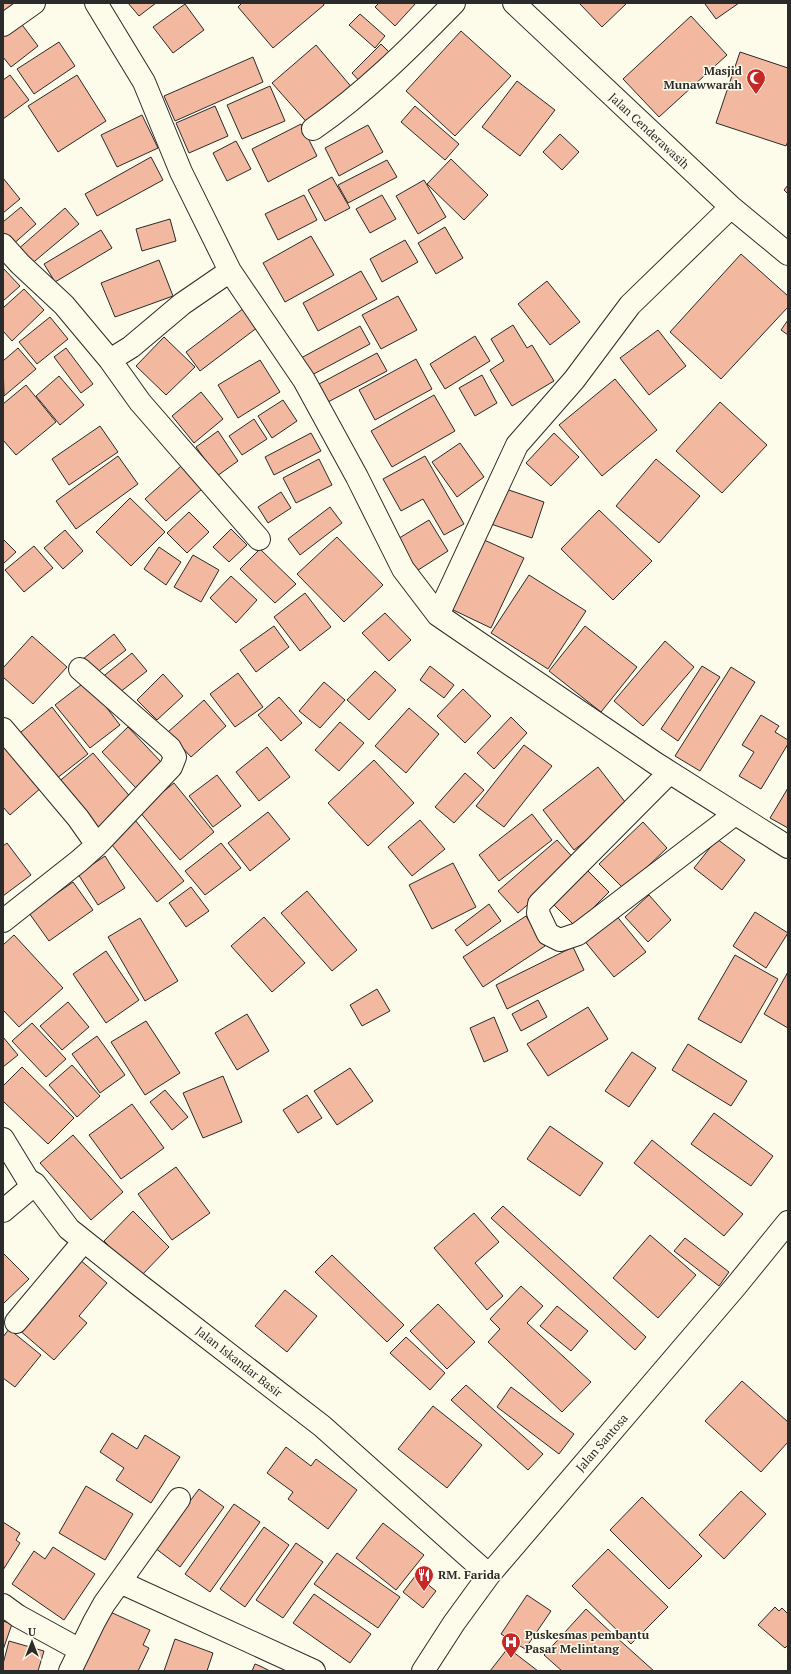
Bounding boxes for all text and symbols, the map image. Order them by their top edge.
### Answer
place label: Masjid Munawwarah [664,63,743,92]
mosque icon: Masjid Munawwarah [745,67,767,95]
street label: Jalan Cenderawasih [606,90,693,172]
street label: Jalan Iskandar Basir [193,1323,286,1400]
street label: Jalan Santosa [572,1411,631,1475]
restaurant icon: RM. Farida [413,1564,435,1592]
place label: RM. Farida [438,1567,501,1582]
north arrow [12,1622,52,1662]
text: U [28,1625,36,1639]
place label: Puskesmas pembantu Pasar Melintang [525,1627,650,1656]
hospital icon: Puskesmas pembantu Pasar Melintang [500,1631,522,1659]

